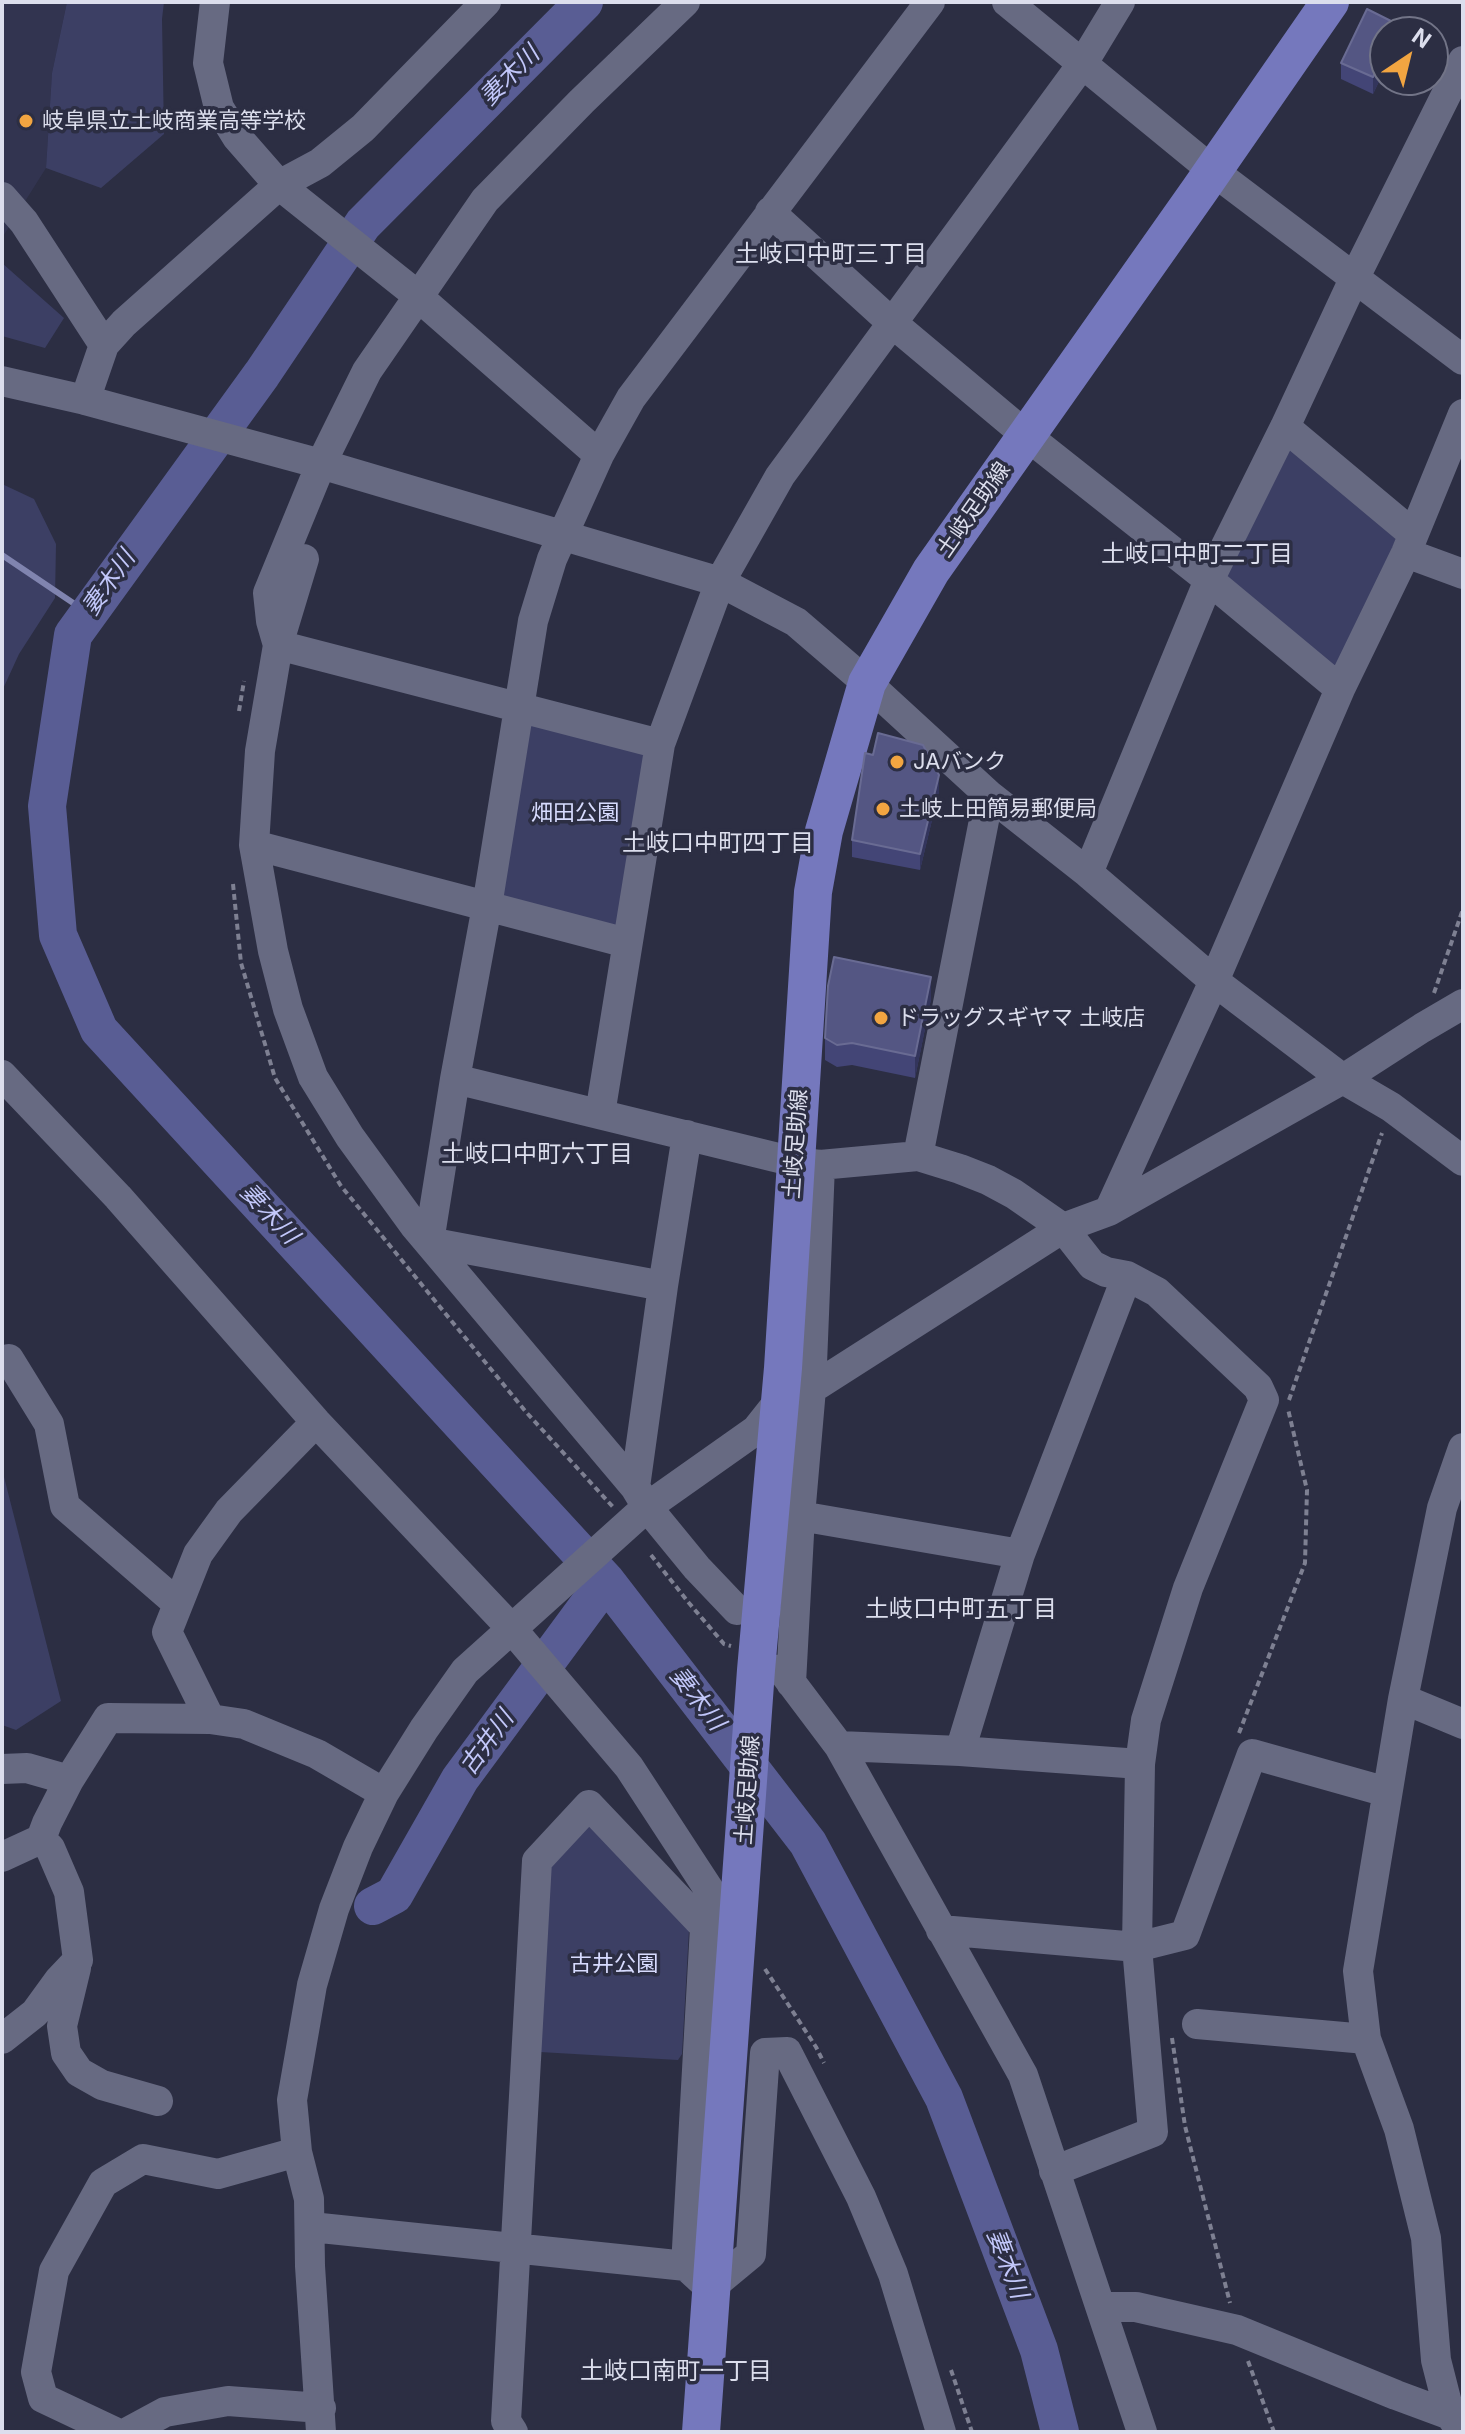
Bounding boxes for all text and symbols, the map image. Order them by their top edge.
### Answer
north arrow [1369,16,1449,96]
text: N [1407,23,1436,53]
water label: 妻木川 [474,40,546,112]
place label: 岐阜県立土岐商業高等学校 [42,108,306,134]
marker: 岐阜県立土岐商業高等学校 [17,112,35,130]
district label: 土岐口中町三丁目 [735,241,927,269]
street label: 土岐足助線 [932,457,1016,563]
district label: 土岐口中町二丁目 [1101,541,1293,569]
water label: 妻木川 [77,545,141,621]
place label: JAバンク [913,749,1006,775]
marker: JAバンク [888,753,906,771]
place label: 土岐上田簡易郵便局 [899,796,1097,822]
park label: 畑田公園 [531,800,619,826]
marker: 土岐上田簡易郵便局 [874,800,892,818]
district label: 土岐口中町四丁目 [622,830,814,858]
place label: ドラッグスギヤマ 土岐店 [897,1005,1145,1031]
marker: ドラッグスギヤマ 土岐店 [872,1009,890,1027]
street label: 土岐足助線 [779,1088,813,1200]
district label: 土岐口中町六丁目 [441,1141,633,1169]
water label: 妻木川 [234,1178,304,1250]
district label: 土岐口中町五丁目 [865,1596,1057,1624]
water label: 妻木川 [663,1662,731,1736]
water label: 古井川 [454,1705,520,1781]
street label: 土岐足助線 [731,1734,765,1846]
park label: 古井公園 [570,1951,658,1977]
water label: 妻木川 [981,2225,1033,2303]
district label: 土岐口南町一丁目 [580,2358,772,2386]

